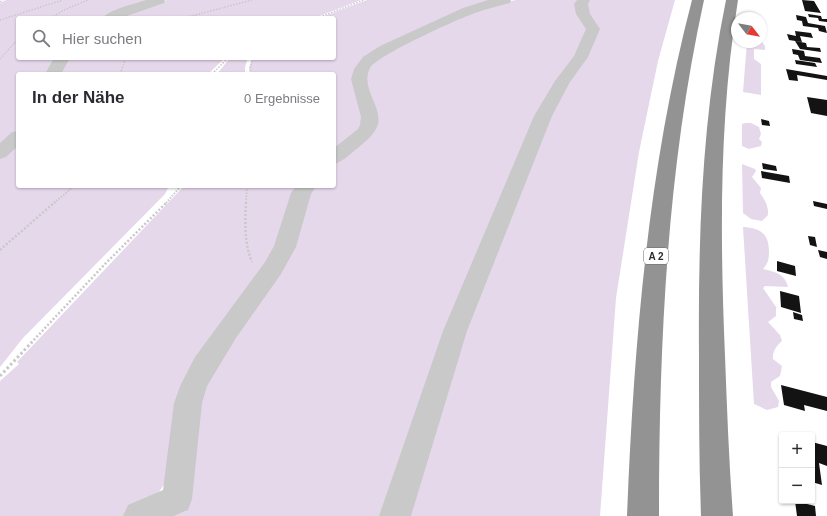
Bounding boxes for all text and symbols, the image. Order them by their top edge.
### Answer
north arrow [731,12,767,48]
search box [16,16,336,60]
icon: search [30,27,52,49]
text: Hier suchen [62,30,142,47]
text: In der Nähe [32,88,125,107]
text: 0 Ergebnisse [244,91,320,106]
road number: A 2 [644,248,668,264]
map controls [779,432,815,504]
button: + [779,432,815,468]
button: − [779,468,815,504]

